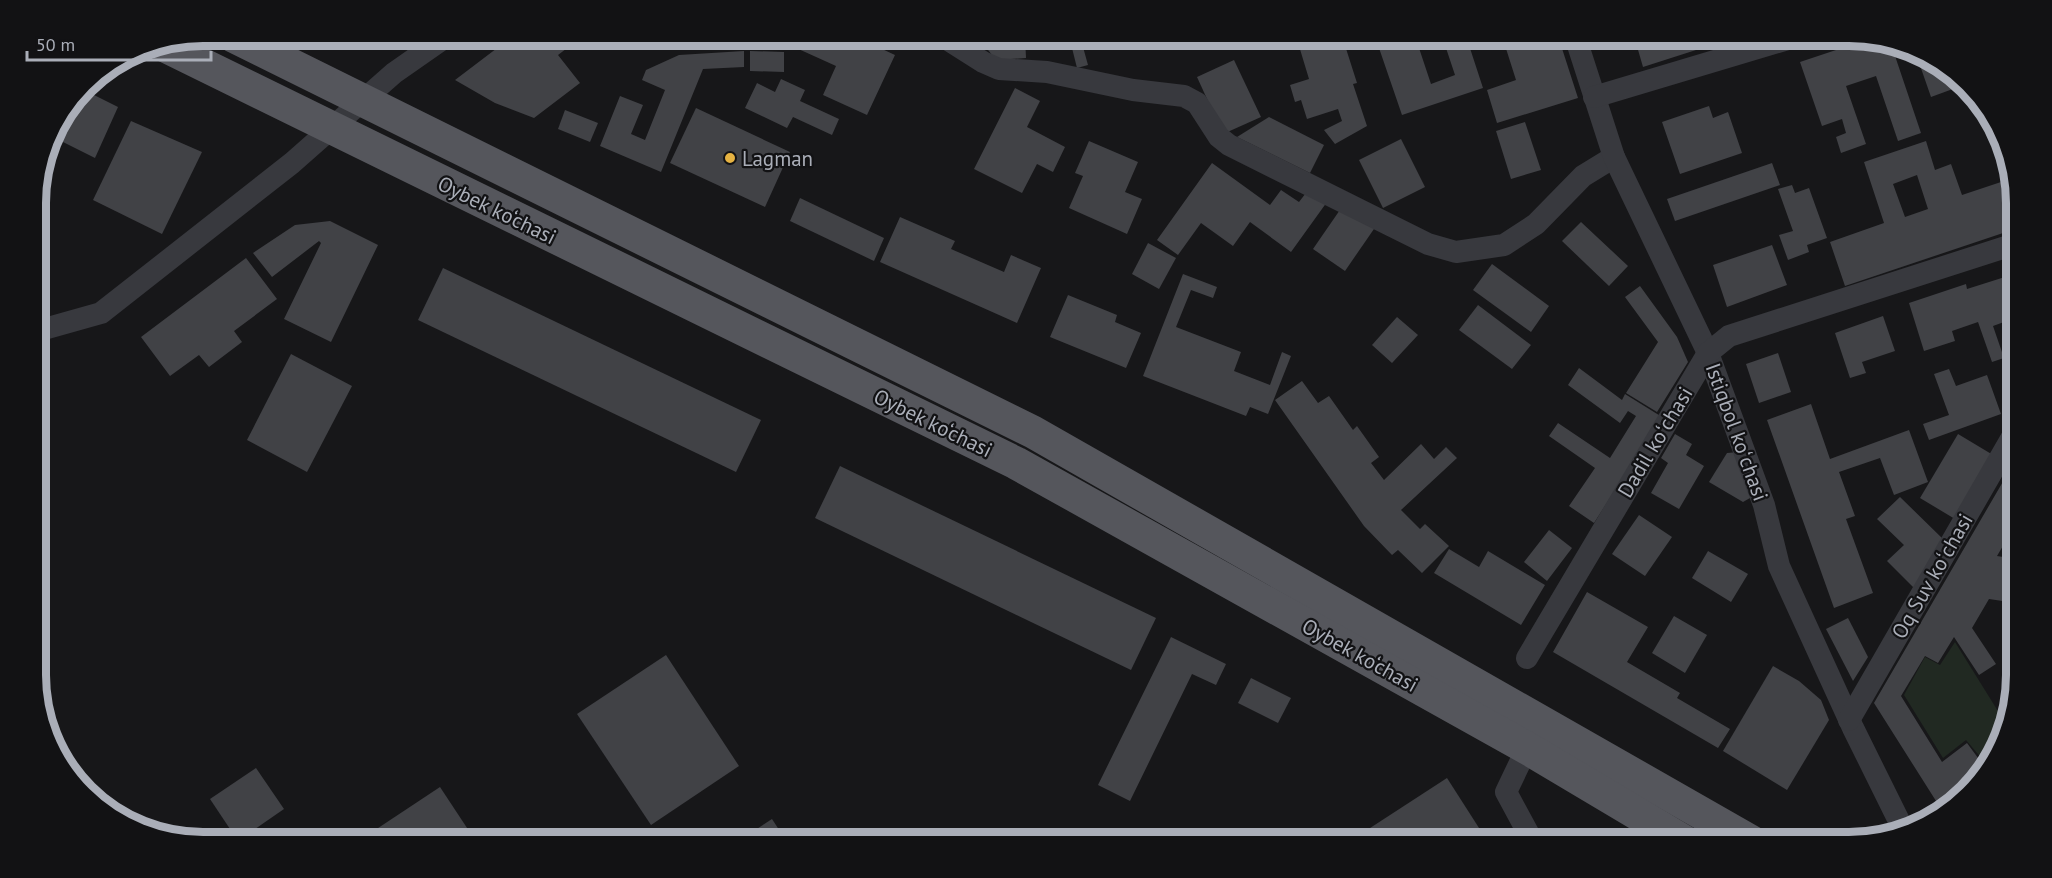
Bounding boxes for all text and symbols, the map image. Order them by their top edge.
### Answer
scale bar [27,24,212,62]
text: 50 m [36,33,75,56]
place label: Lagman [742,145,813,172]
marker: Lagman [723,151,737,165]
street label: Oybek ko‘chasi [433,170,561,250]
street label: Istiqbol koʻchasi [1700,359,1774,505]
street label: Dadil koʻchasi [1611,382,1699,502]
street label: Oybek ko‘chasi [869,383,997,463]
street label: Oq Suv koʻchasi [1885,509,1979,643]
street label: Oybek ko‘chasi [1297,612,1423,698]

